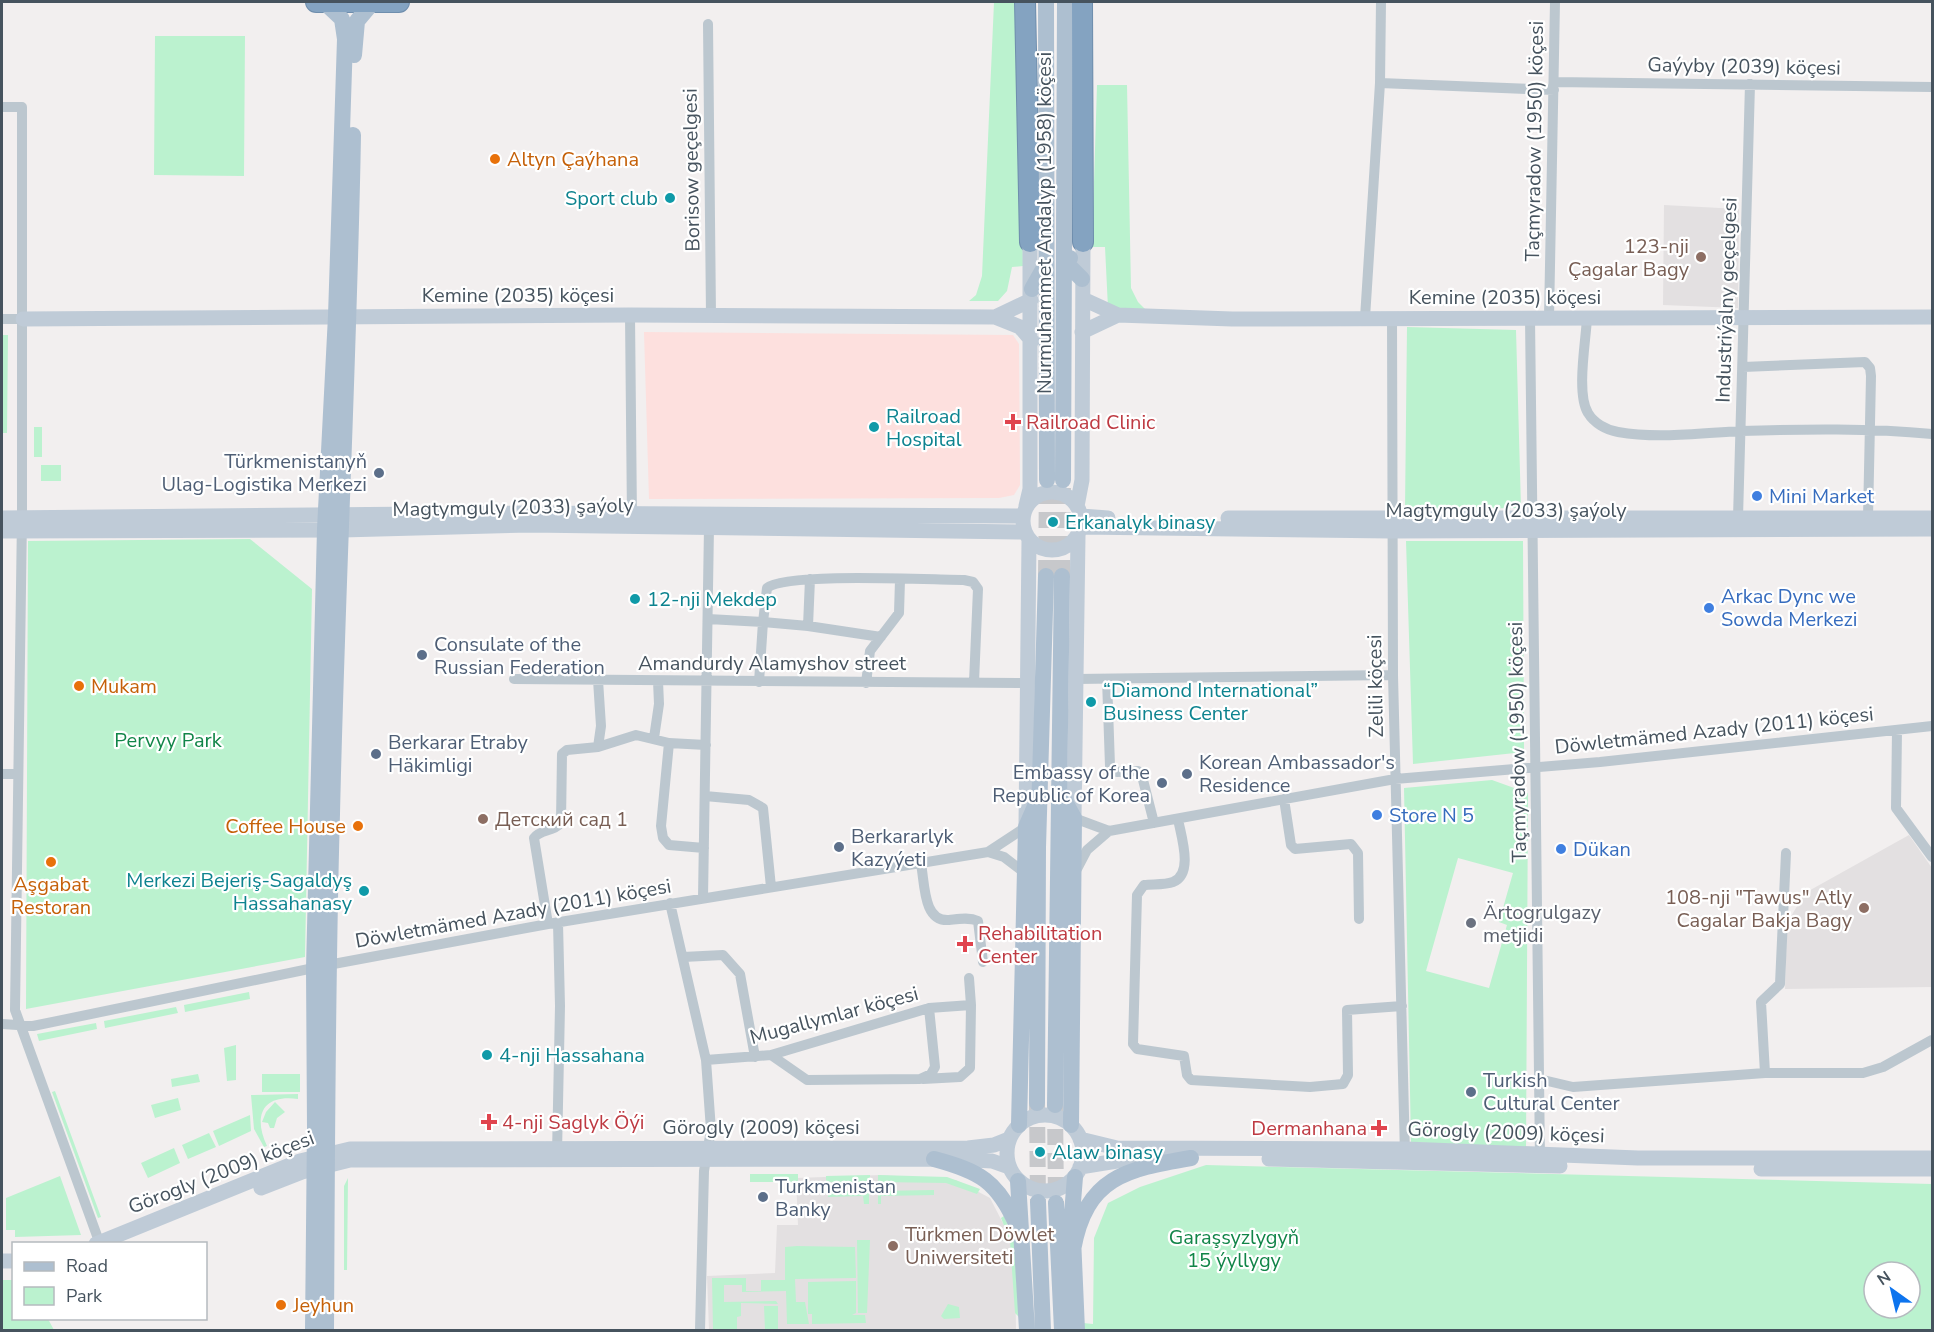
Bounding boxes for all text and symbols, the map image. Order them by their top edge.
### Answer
street label: Taçmyradow (1950) köçesi [1519,21,1550,262]
street label: Gaýyby (2039) köçesi [1647,51,1841,82]
street label: Nurmuhammet Andalyp (1958) köçesi [1031,52,1058,394]
street label: Borisow geçelgesi [677,88,706,252]
place label: Altyn Çaýhana [507,146,639,173]
marker: Altyn Çaýhana [488,152,502,166]
place label: Sport club [565,185,658,212]
marker: Sport club [663,191,677,205]
street label: Industriýalny geçelgesi [1709,197,1744,403]
place label: 123-nji Çagalar Bagy [1568,233,1690,283]
marker: 123-nji Çagalar Bagy [1694,250,1708,264]
street label: Kemine (2035) köçesi [422,282,614,309]
street label: Kemine (2035) köçesi [1409,284,1601,311]
place label: Railroad Hospital [886,403,962,453]
place label: Railroad Clinic [1026,409,1155,436]
marker: Railroad Clinic [1004,413,1022,431]
marker: Railroad Hospital [867,420,881,434]
place label: Türkmenistanyň Ulag-Logistika Merkezi [162,448,367,498]
marker: Türkmenistanyň Ulag-Logistika Merkezi [372,466,386,480]
place label: Mini Market [1769,483,1875,510]
marker: Mini Market [1750,489,1764,503]
street label: Magtymguly (2033) şaýoly [392,492,635,523]
street label: Magtymguly (2033) şaýoly [1385,497,1627,524]
place label: Erkanalyk binasy [1065,509,1216,536]
marker: Erkanalyk binasy [1046,515,1060,529]
place label: Arkac Dync we Sowda Merkezi [1721,583,1858,633]
place label: 12-nji Mekdep [647,586,777,613]
marker: 12-nji Mekdep [628,592,642,606]
marker: Arkac Dync we Sowda Merkezi [1702,601,1716,615]
street label: Taçmyradow (1950) köçesi [1502,621,1533,862]
place label: Consulate of the Russian Federation [434,631,605,681]
street label: Zelili köçesi [1361,634,1390,738]
marker: Consulate of the Russian Federation [415,648,429,662]
street label: Amandurdy Alamyshov street [638,650,907,677]
place label: Mukam [91,673,157,700]
place label: “Diamond International” Business Center [1103,677,1318,727]
marker: Mukam [72,679,86,693]
marker: “Diamond International” Business Center [1084,695,1098,709]
street label: Döwletmämed Azady (2011) köçesi [1553,700,1875,761]
park label: Pervyy Park [114,727,223,754]
place label: Berkarar Etraby Häkimligi [388,729,529,779]
marker: Berkarar Etraby Häkimligi [369,747,383,761]
place label: Korean Ambassador's Residence [1199,749,1395,799]
place label: Embassy of the Republic of Korea [992,759,1150,809]
marker: Korean Ambassador's Residence [1180,767,1194,781]
marker: Embassy of the Republic of Korea [1155,776,1169,790]
place label: Store N 5 [1389,802,1474,829]
place label: Детский сад 1 [495,806,628,833]
marker: Store N 5 [1370,808,1384,822]
marker: Детский сад 1 [476,812,490,826]
place label: Coffee House [225,813,346,840]
marker: Coffee House [351,819,365,833]
place label: Berkararlyk Kazyýeti [851,823,955,873]
place label: Dükan [1573,836,1631,863]
marker: Berkararlyk Kazyýeti [832,840,846,854]
marker: Dükan [1554,842,1568,856]
marker: Aşgabat Restoran [44,855,58,869]
place label: Merkezi Bejeriş-Sagaldyş Hassahanasy [126,867,353,917]
place label: Aşgabat Restoran [11,871,91,921]
street label: Döwletmämed Azady (2011) köçesi [353,872,673,955]
marker: Merkezi Bejeriş-Sagaldyş Hassahanasy [357,884,371,898]
place label: 108-nji "Tawus" Atly Cagalar Bakja Bagy [1665,884,1853,934]
place label: Ärtogrulgazy metjidi [1483,899,1602,949]
marker: 108-nji "Tawus" Atly Cagalar Bakja Bagy [1857,901,1871,915]
marker: Ärtogrulgazy metjidi [1464,916,1478,930]
place label: Rehabilitation Center [978,920,1102,970]
marker: Rehabilitation Center [956,935,974,953]
street label: Mugallymlar köçesi [747,980,921,1051]
place label: 4-nji Hassahana [499,1042,645,1069]
marker: 4-nji Hassahana [480,1048,494,1062]
place label: Turkish Cultural Center [1483,1067,1620,1117]
marker: Turkish Cultural Center [1464,1085,1478,1099]
place label: 4-nji Saglyk Öýi [502,1109,644,1136]
marker: 4-nji Saglyk Öýi [480,1113,498,1131]
street label: Görogly (2009) köçesi [662,1114,860,1141]
place label: Dermanhana [1251,1115,1367,1142]
street label: Görogly (2009) köçesi [1407,1116,1605,1149]
marker: Dermanhana [1372,1121,1386,1135]
street label: Görogly (2009) köçesi [124,1125,318,1220]
place label: Alaw binasy [1052,1139,1164,1166]
marker: Alaw binasy [1033,1145,1047,1159]
place label: Turkmenistan Banky [775,1173,896,1223]
marker: Turkmenistan Banky [756,1190,770,1204]
place label: Türkmen Döwlet Uniwersiteti [905,1221,1055,1271]
park label: Garaşsyzlygyň 15 ýyllygy [1169,1224,1299,1274]
marker: Türkmen Döwlet Uniwersiteti [886,1239,900,1253]
legend [12,1242,207,1320]
text: Road [66,1254,108,1278]
north arrow [1862,1260,1922,1320]
text: N [1873,1266,1895,1291]
text: Park [66,1284,103,1308]
place label: Jeyhun [292,1292,354,1319]
marker: Jeyhun [274,1298,288,1312]

